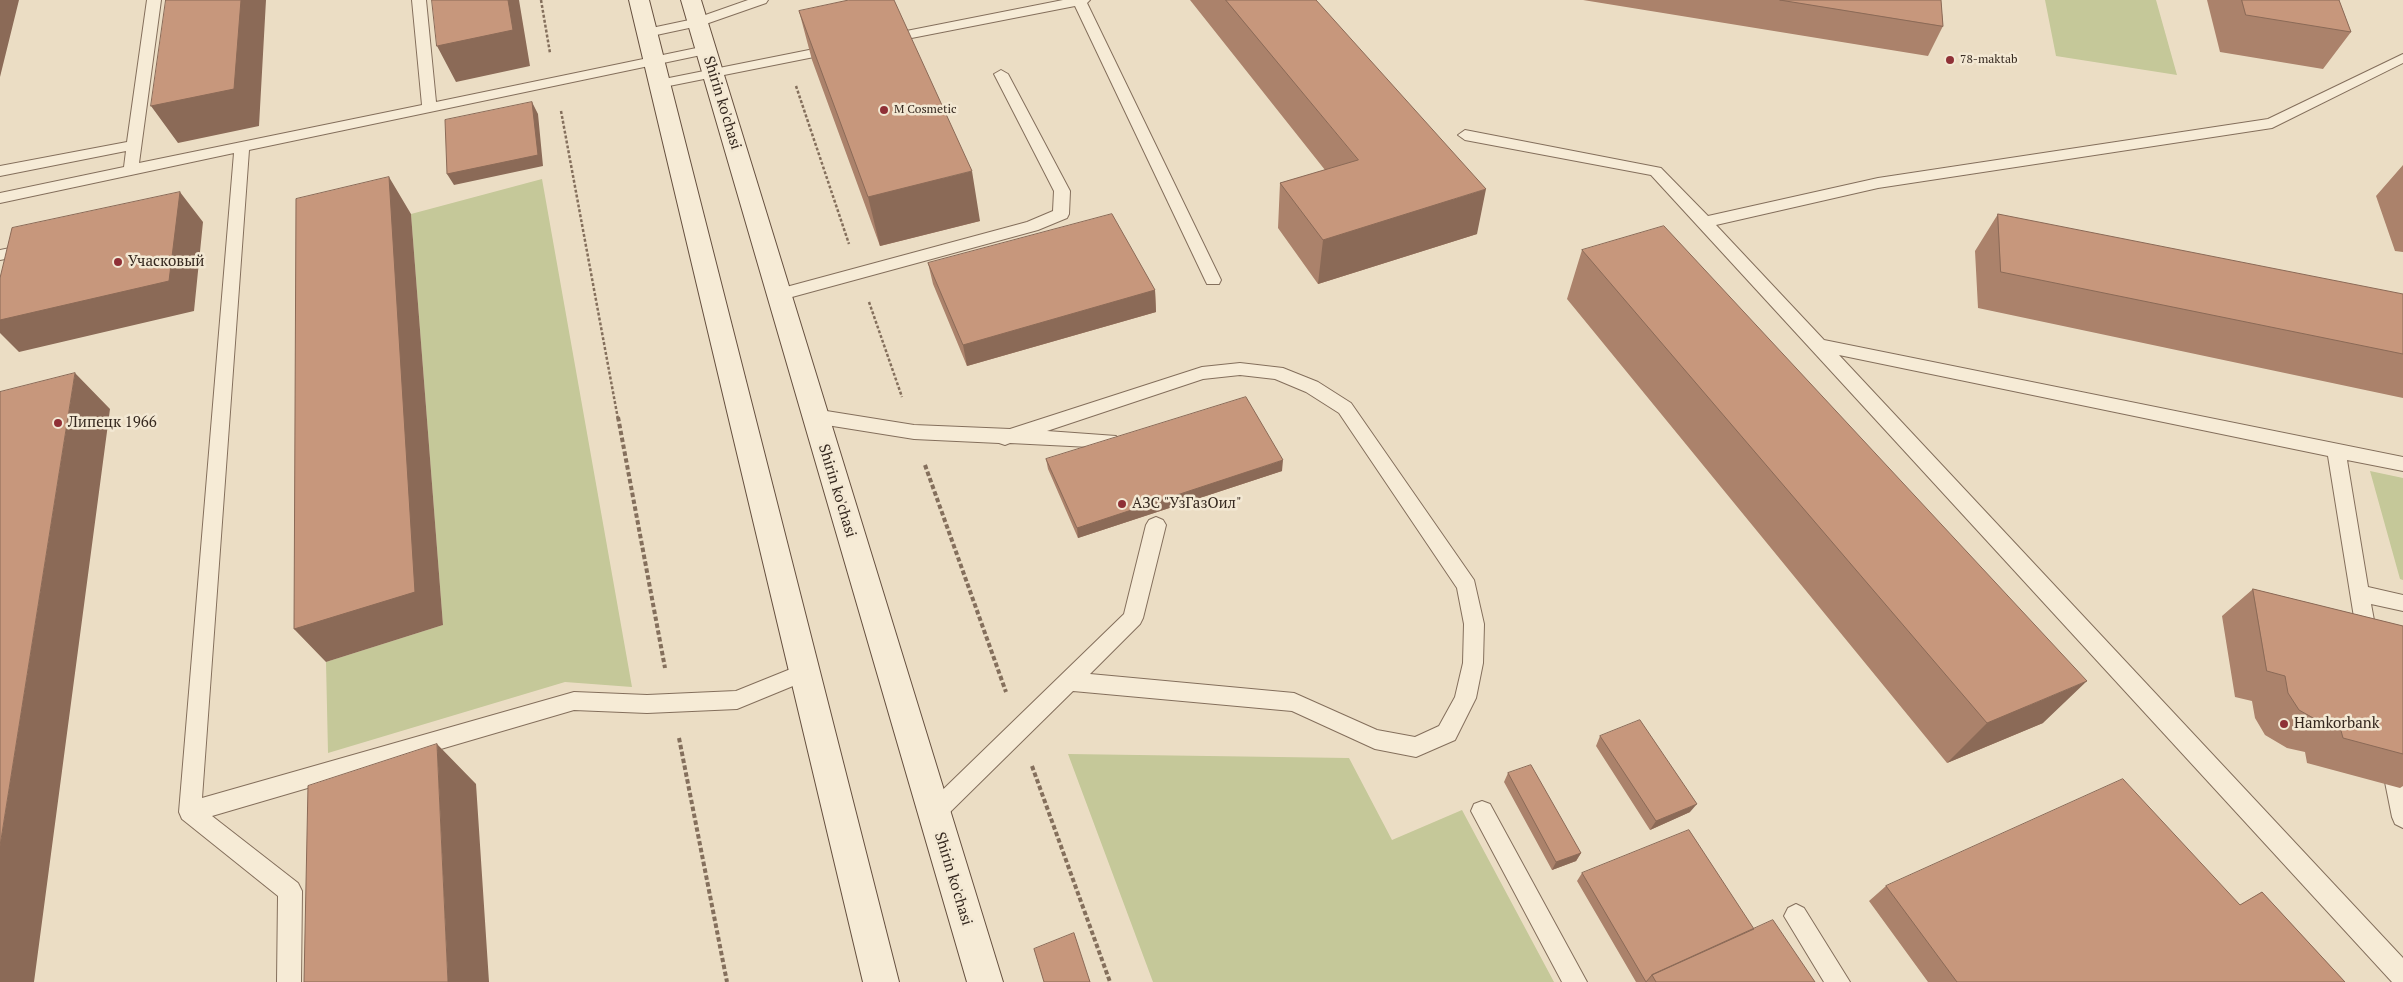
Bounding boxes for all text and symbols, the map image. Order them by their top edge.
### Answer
place label: 78-maktab [1960,53,2018,67]
street label: Shirin ko'chasi [699,54,745,152]
marker: 78-maktab [1944,54,1956,66]
place label: M Cosmetic [894,103,957,117]
marker: M Cosmetic [878,104,890,116]
place label: Учасковый [128,253,205,271]
marker: Учасковый [112,256,124,268]
place label: Липецк 1966 [68,414,157,432]
marker: Липецк 1966 [52,417,64,429]
street label: Shirin ko'chasi [814,442,860,540]
place label: АЗС "УзГазОил" [1132,495,1242,513]
marker: АЗС "УзГазОил" [1116,498,1128,510]
place label: Hamkorbank [2294,715,2379,733]
marker: Hamkorbank [2278,718,2290,730]
street label: Shirin ko'chasi [930,830,976,928]

